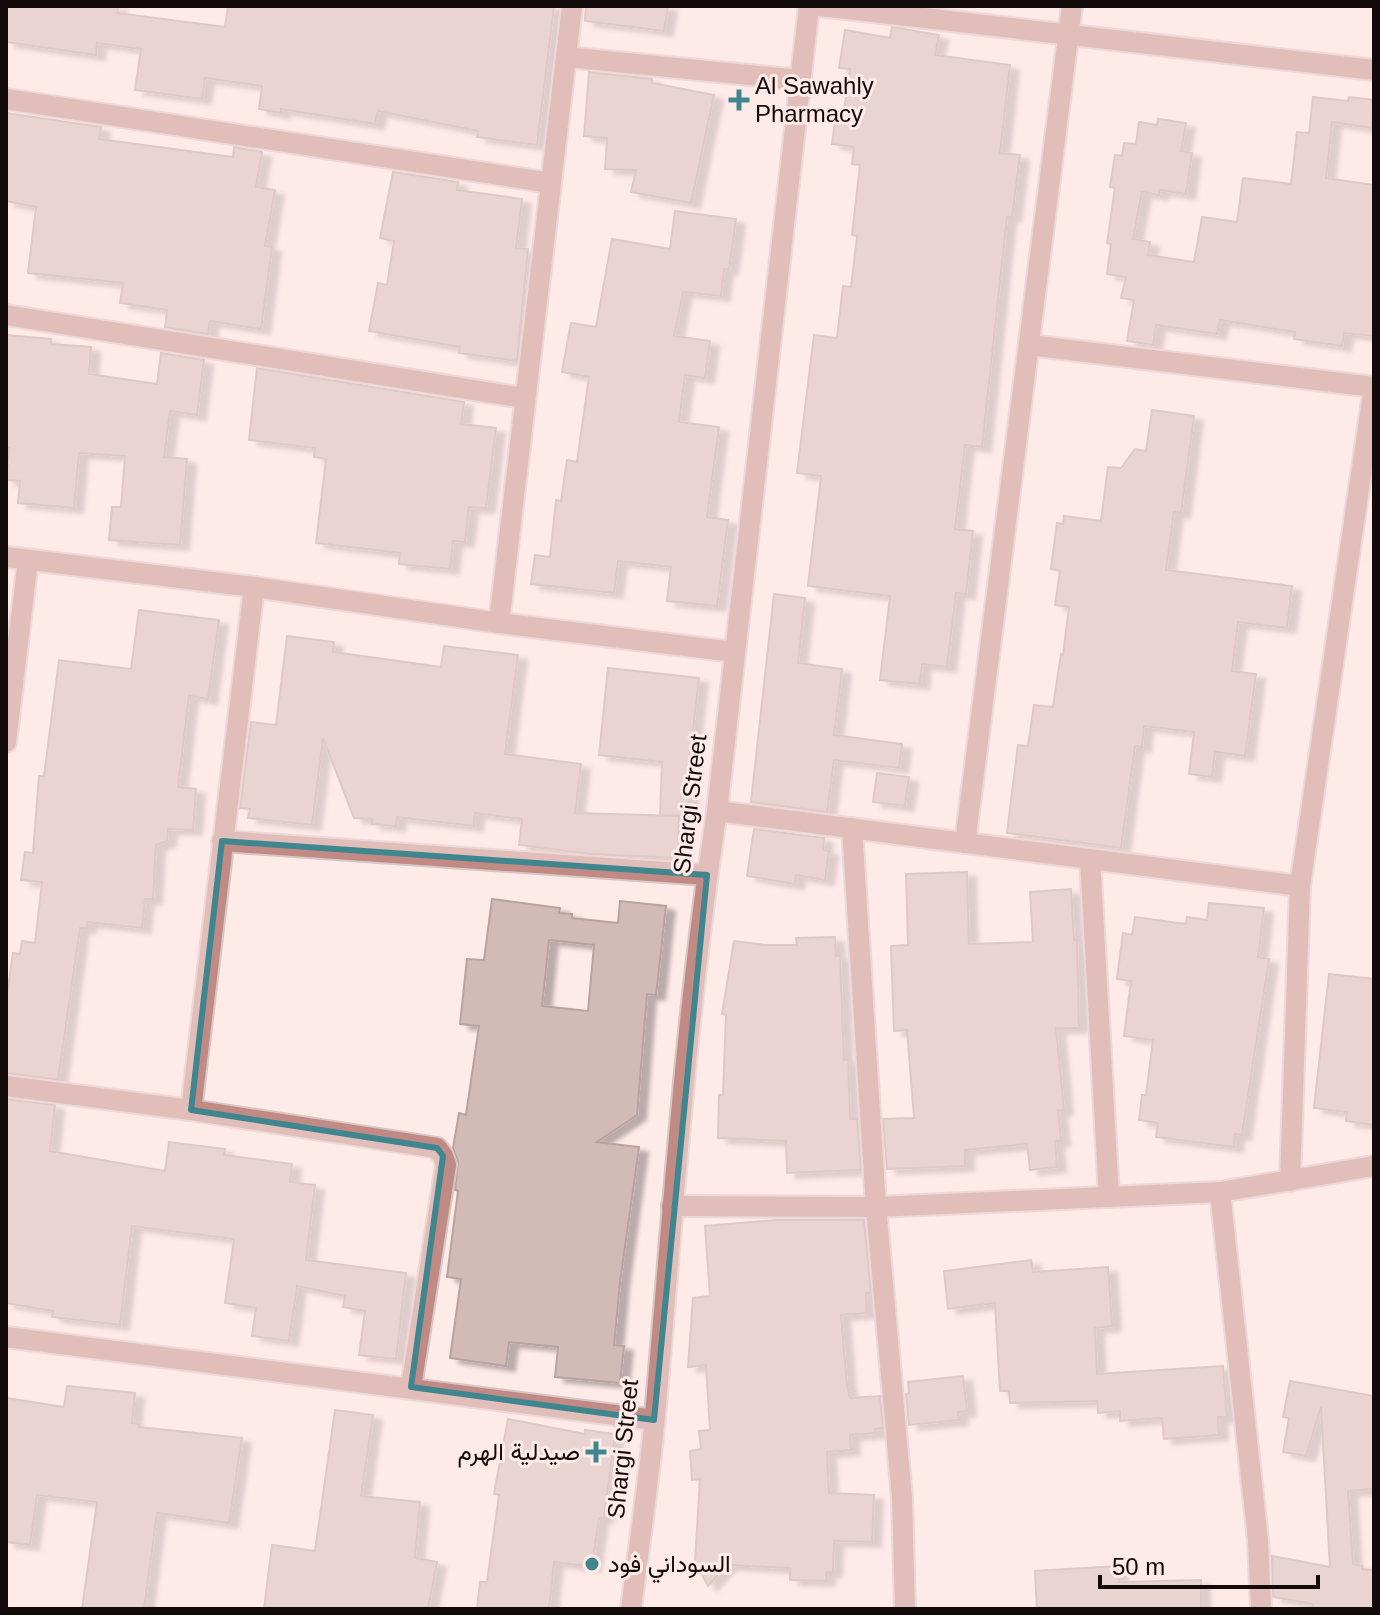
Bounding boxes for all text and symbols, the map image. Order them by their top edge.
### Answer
place label: Al Sawahly Pharmacy [755,72,874,127]
marker: Al Sawahly Pharmacy [730,91,748,109]
street label: Shargi Street [668,732,711,875]
street label: Shargi Street [602,1378,643,1520]
place label: صيدلية الهرم [458,1438,580,1468]
marker: صيدلية الهرم [587,1443,605,1461]
scale bar [1100,1539,1318,1589]
place label: السوداني فود [608,1550,731,1583]
text: 50 m [1112,1553,1165,1580]
marker: السوداني فود [583,1555,601,1573]

